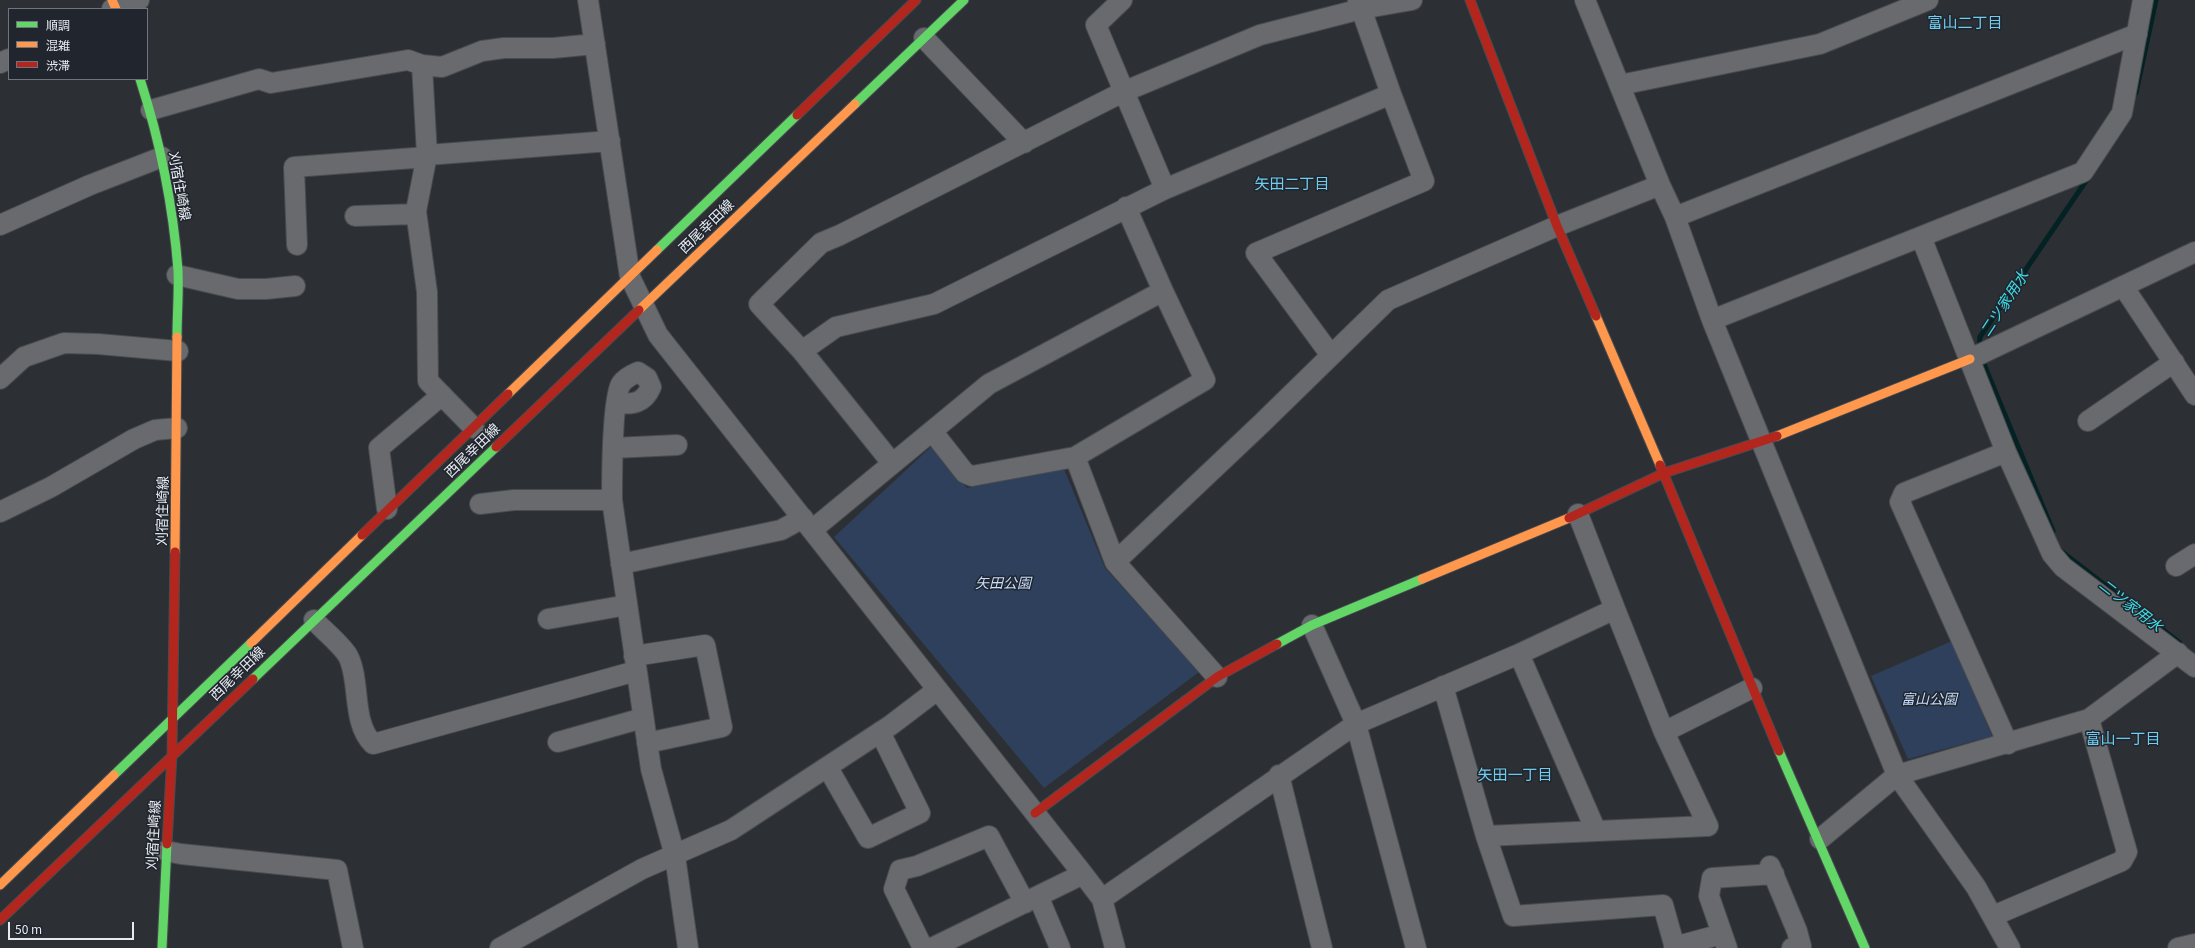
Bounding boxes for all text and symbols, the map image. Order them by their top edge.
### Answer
legend [8,8,148,80]
district label: 富山二丁目 [1928,13,2002,31]
text: 順調 [46,16,70,33]
text: 混雑 [46,36,70,53]
text: 渋滞 [46,56,70,73]
street label: 刈宿住崎線 [166,150,194,222]
district label: 矢田二丁目 [1255,174,1329,192]
street label: 西尾幸田線 [675,196,737,256]
water label: 二ツ家用水 [1976,267,2032,339]
street label: 西尾幸田線 [441,420,503,480]
street label: 刈宿住崎線 [153,476,171,546]
park label: 矢田公園 [975,575,1031,591]
water label: 二ツ家用水 [2096,575,2166,635]
street label: 西尾幸田線 [206,643,268,703]
park label: 富山公園 [1901,691,1957,707]
district label: 富山一丁目 [2086,729,2160,747]
district label: 矢田一丁目 [1478,765,1552,783]
street label: 刈宿住崎線 [143,800,163,870]
scale bar [10,914,136,940]
text: 50 m [15,920,42,937]

